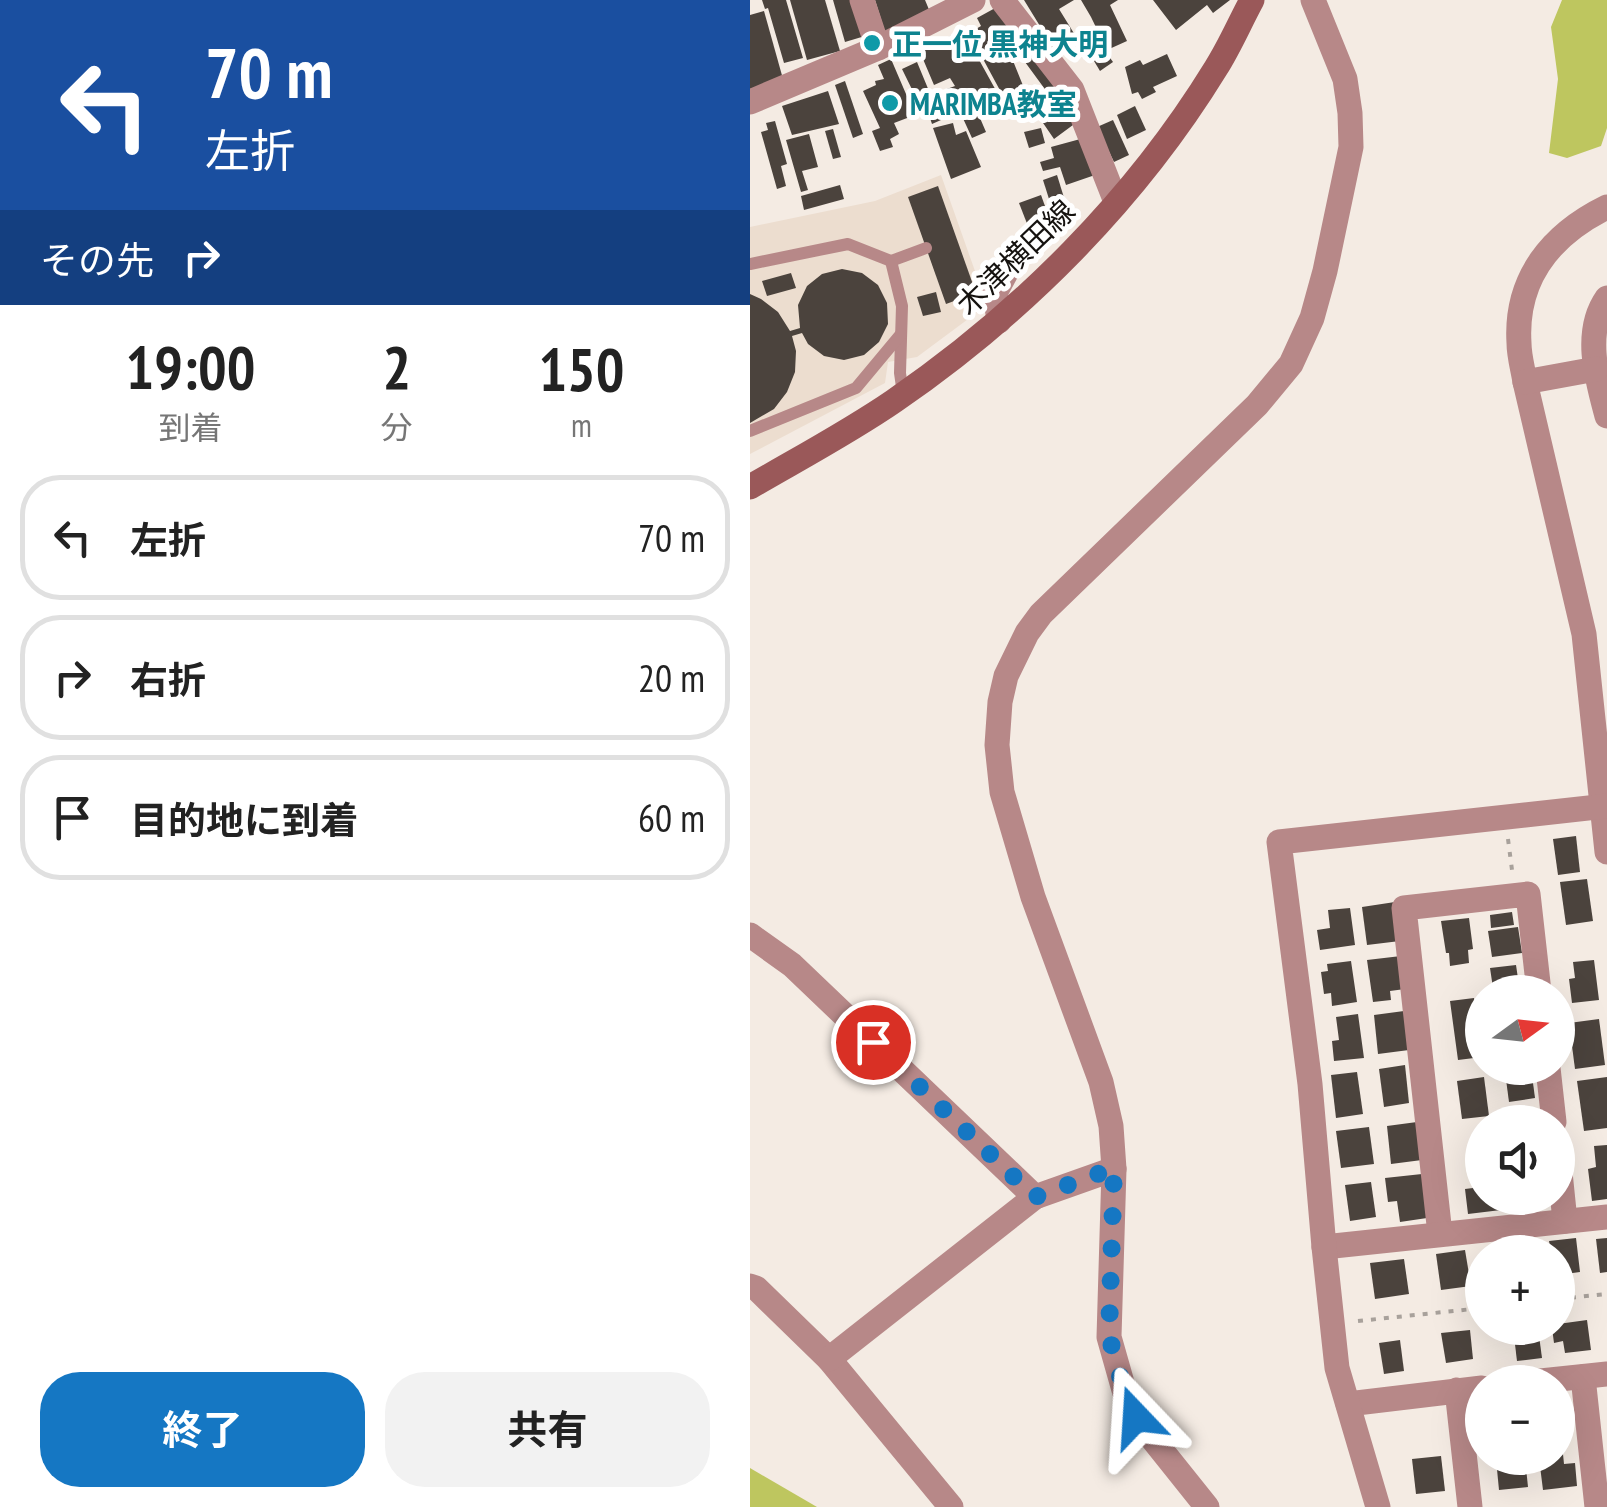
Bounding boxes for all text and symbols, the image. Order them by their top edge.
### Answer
place label: 正一位 黒神大明 [892,24,1108,63]
text: 70 m [205,27,333,117]
marker: 正一位 黒神大明 [861,32,883,54]
icon: left [40,40,170,170]
place label: MARIMBA教室 [910,84,1077,123]
marker: MARIMBA教室 [879,92,901,114]
text: 左折 [205,121,295,179]
street label: 木津横田線 [948,191,1082,323]
icon: right [174,230,229,285]
text: その先 [40,235,154,284]
text: 19:00 [126,328,255,406]
text: 2 [383,328,411,406]
text: 150 [538,330,624,408]
text: m [571,404,592,446]
text: 到着 [158,406,222,448]
text: 分 [381,406,413,448]
icon: left [45,510,100,565]
text: 70 m [638,513,705,562]
text: 左折 [130,515,206,564]
icon: right [45,650,100,705]
text: 20 m [638,653,705,702]
text: 右折 [130,655,206,704]
icon: arrive [45,790,100,845]
text: 60 m [638,793,705,842]
text: 目的地に到着 [130,795,358,844]
north arrow [1465,975,1575,1085]
map controls [1465,975,1575,1475]
pin [831,1000,916,1085]
icon: arrive [846,1015,901,1070]
button: sound [1465,1105,1575,1215]
button: + [1465,1235,1575,1345]
position arrow [1084,1365,1188,1469]
button: − [1465,1365,1575,1475]
button: 終了 [40,1372,365,1487]
button: 共有 [385,1372,710,1487]

